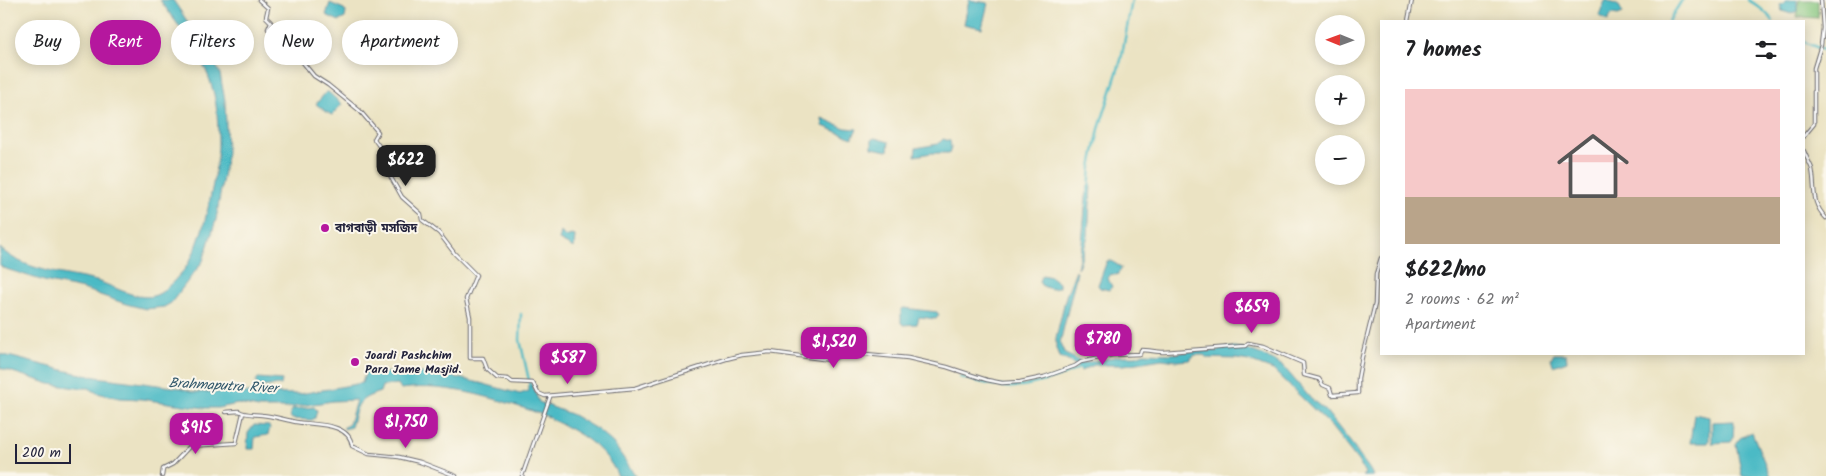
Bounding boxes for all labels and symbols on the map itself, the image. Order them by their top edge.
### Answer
north arrow [1315,15,1365,65]
pin: $622 [376,144,436,187]
place label: বাগবাড়ী মসজিদ [334,219,418,238]
marker: বাগবাড়ী মসজিদ [319,222,331,234]
pin: $659 [1222,292,1282,334]
pin: $780 [1073,324,1133,366]
pin: $1,520 [793,326,875,369]
pin: $587 [538,342,598,385]
place label: Joardi Pashchim Para Jame Masjid. [365,346,462,379]
marker: Joardi Pashchim Para Jame Masjid. [349,356,361,368]
water label: Brahmaputra River [168,372,281,400]
pin: $1,750 [365,406,447,449]
pin: $915 [166,412,226,455]
scale bar [15,441,71,464]

